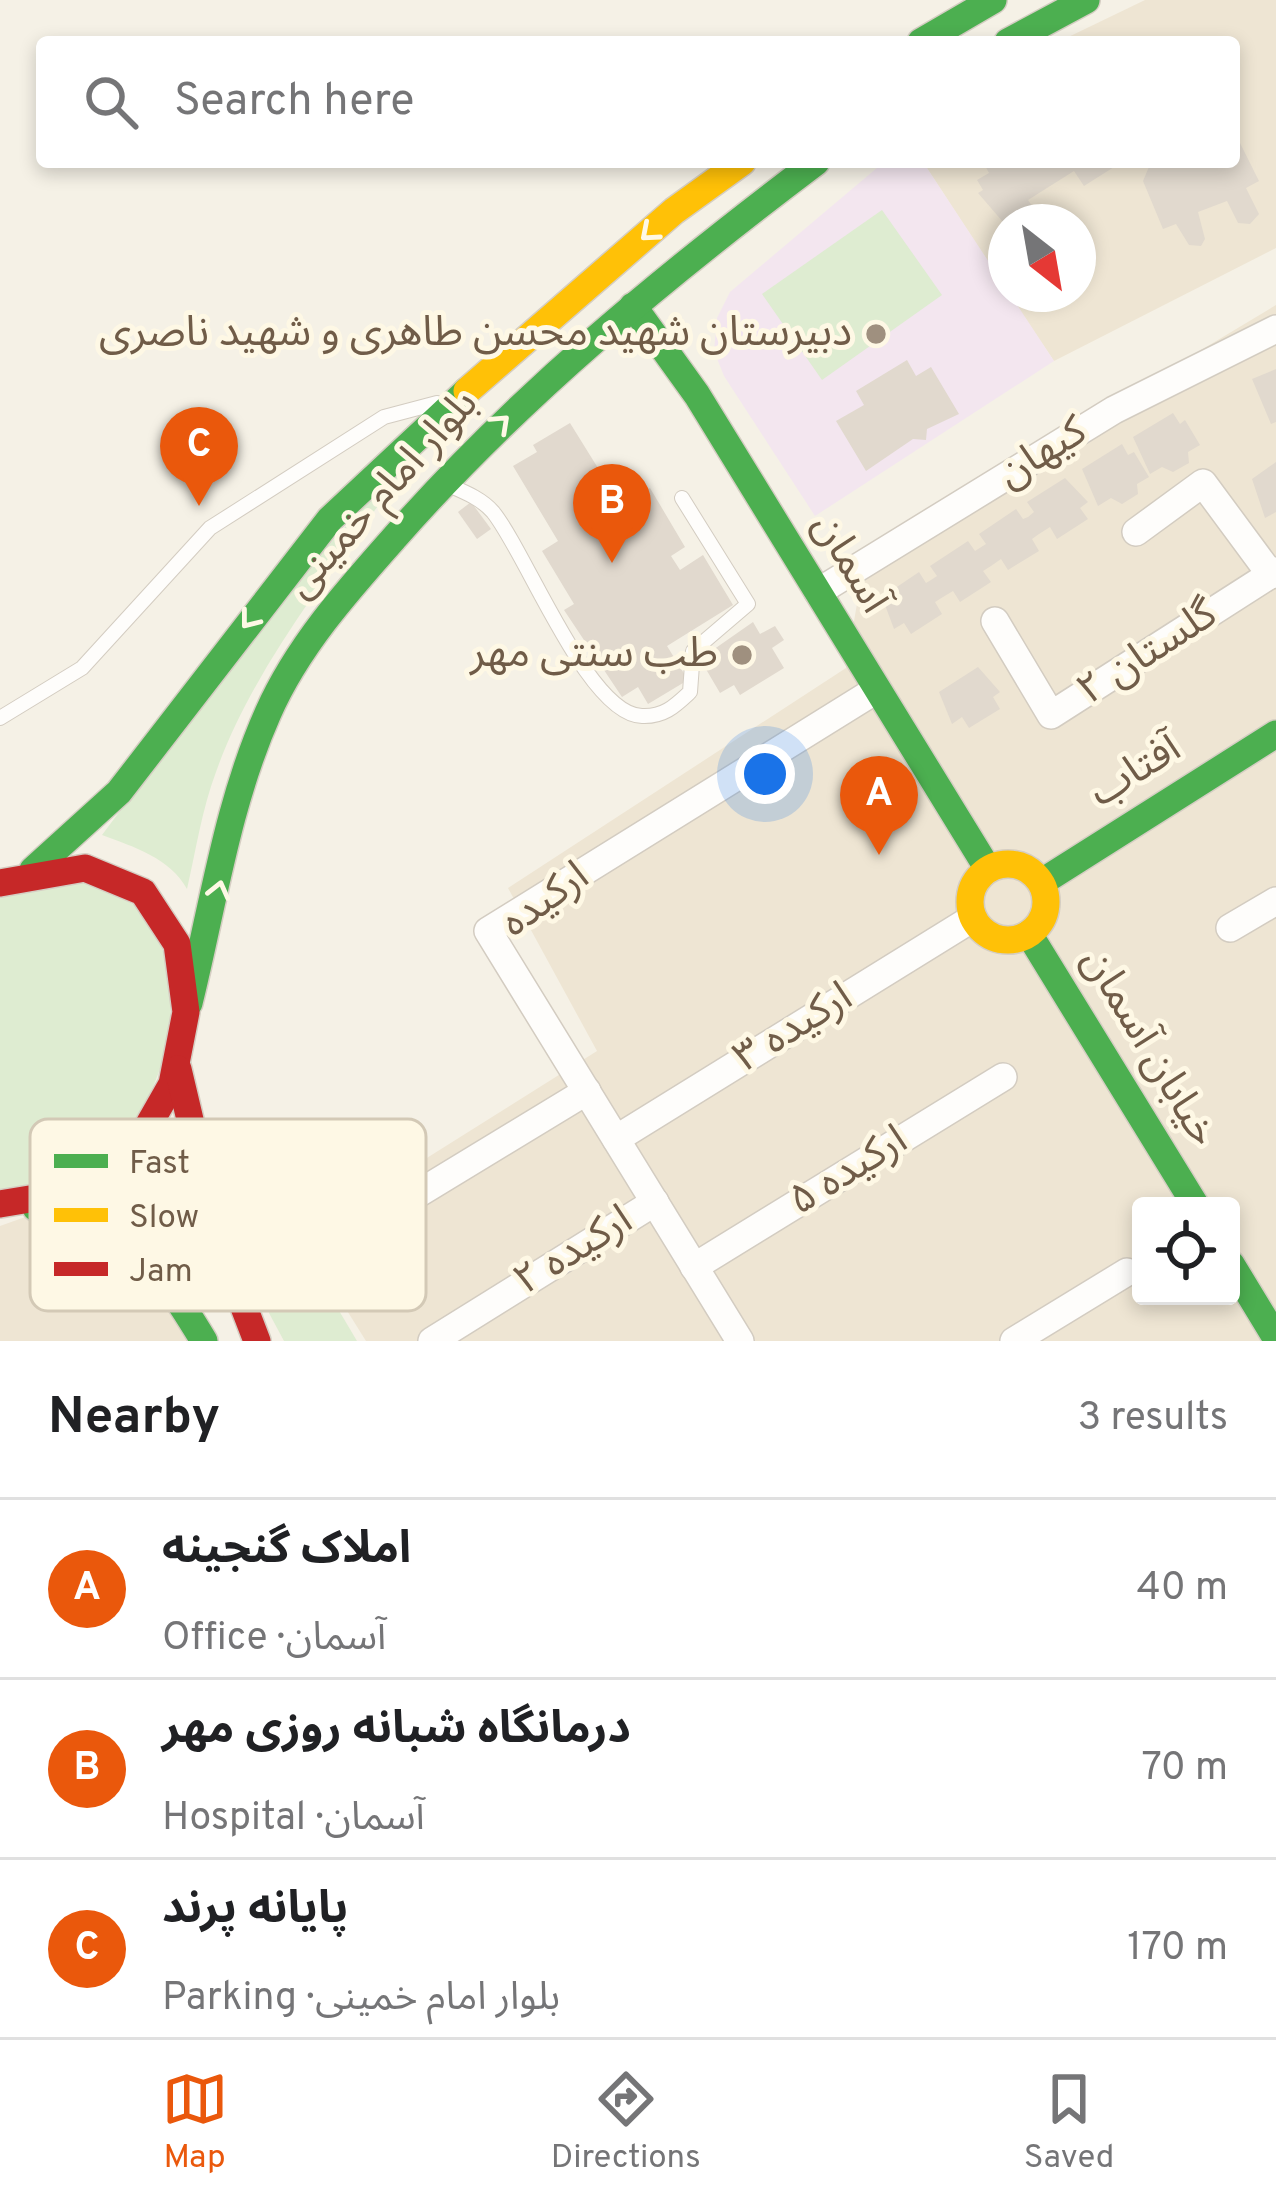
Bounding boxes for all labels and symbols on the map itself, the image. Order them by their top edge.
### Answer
north arrow [988,204,1096,312]
one-way arrow [641,219,663,240]
place label: دبیرستان شهید محسن طاهری و شهید ناصری [99,308,852,361]
marker: دبیرستان شهید محسن طاهری و شهید ناصری [863,321,889,347]
street label: بلوار امام خمینی [275,379,492,611]
street label: کیهان [989,406,1098,502]
pin: C [160,407,238,506]
one-way arrow [487,415,509,437]
pin: B [573,464,651,563]
street label: آسمان [798,504,900,625]
street label: گلستان ۲ [1068,589,1228,719]
one-way arrow [242,606,263,628]
place label: طب سنتی مهر [468,629,718,682]
marker: طب سنتی مهر [729,642,755,668]
street label: آفتاب [1080,723,1193,821]
your location [735,744,795,804]
pin: A [840,756,918,855]
street label: ارکیده [492,851,600,951]
one-way arrow [205,881,230,901]
street label: خیابان آسمان [1068,939,1228,1157]
street label: ارکیده ۳ [725,972,863,1086]
street label: ارکیده ۵ [780,1115,918,1229]
legend [30,1119,426,1311]
text: Fast [129,1144,190,1186]
street label: ارکیده ۲ [505,1195,643,1309]
text: Slow [129,1198,199,1240]
text: Jam [129,1252,193,1294]

